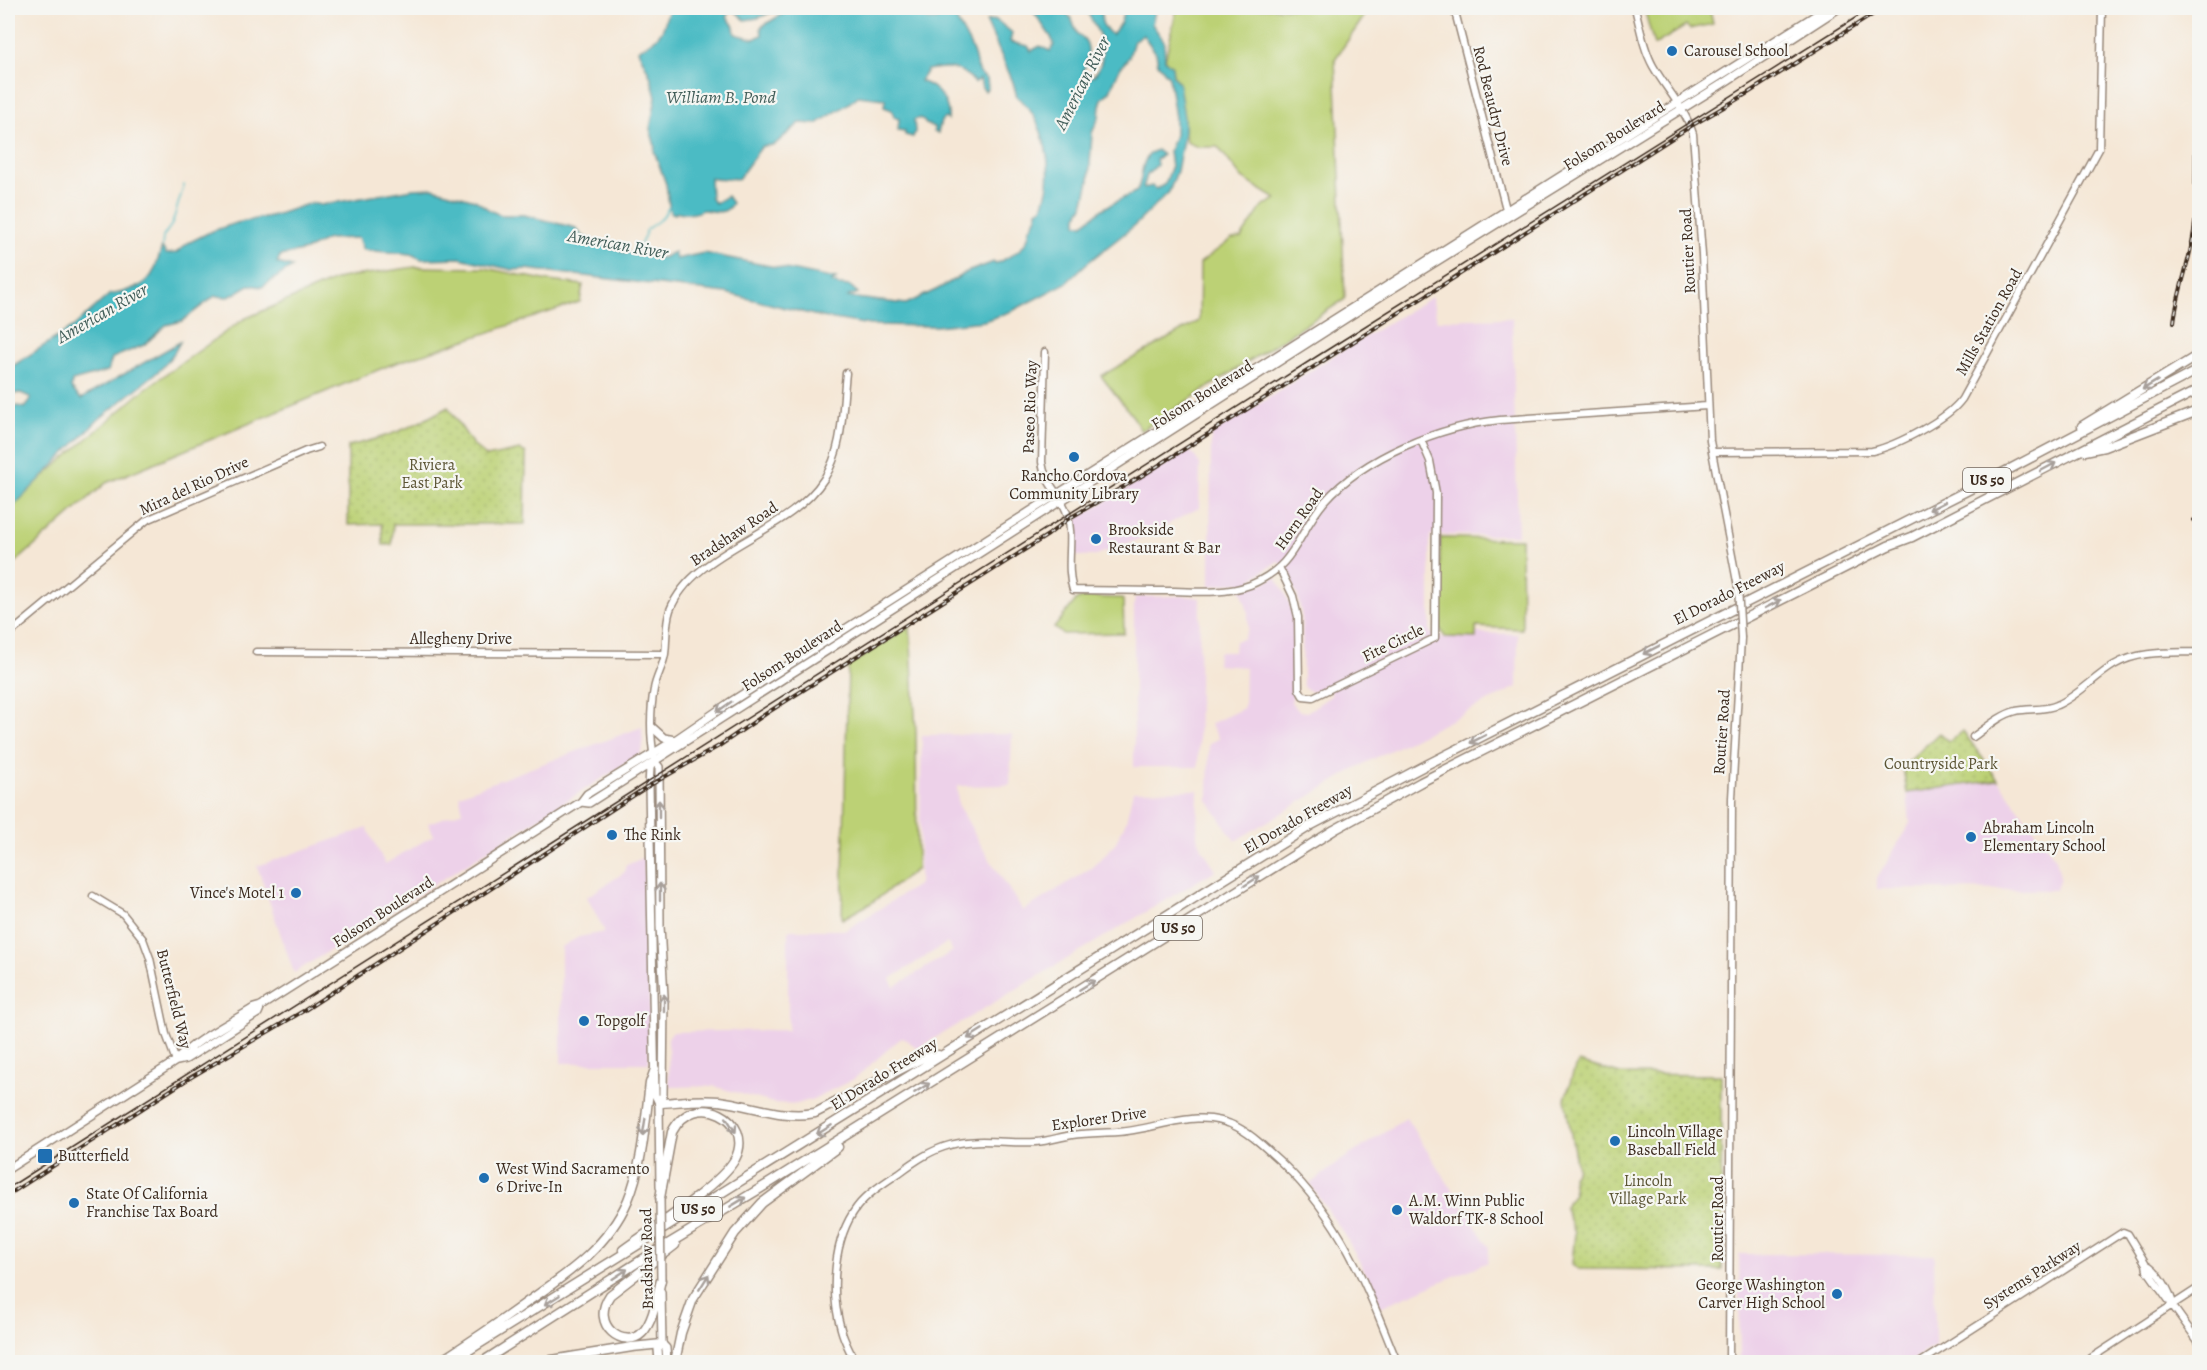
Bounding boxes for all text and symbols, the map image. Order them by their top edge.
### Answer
water label: American River [1048,32,1116,135]
place label: Carousel School [1684,40,1788,62]
street label: Rod Beaudry Drive [1467,44,1519,168]
marker: Carousel School [1665,44,1679,58]
water label: William B. Pond [666,85,777,109]
street label: Folsom Boulevard [1559,96,1669,176]
street label: Routier Road [1675,207,1701,294]
water label: American River [565,223,671,265]
street label: Mills Station Road [1950,264,2028,380]
water label: American River [51,277,153,349]
street label: Folsom Boulevard [1147,355,1257,435]
street label: Paseo Rio Way [1017,359,1043,454]
one-way arrow [2142,379,2159,391]
marker: Rancho Cordova Community Library [1067,450,1081,464]
street label: Mira del Rio Drive [136,451,252,521]
park label: Riviera East Park [401,454,463,494]
one-way arrow [2039,461,2056,473]
place label: Rancho Cordova Community Library [1009,465,1140,505]
road number: US 50 [1963,468,2011,492]
street label: Horn Road [1270,483,1329,554]
street label: Bradshaw Road [686,496,782,571]
one-way arrow [1928,500,1946,512]
place label: Brookside Restaurant & Bar [1108,519,1220,559]
marker: Brookside Restaurant & Bar [1089,532,1103,546]
street label: El Dorado Freeway [1669,555,1789,631]
one-way arrow [1764,598,1782,610]
street label: Folsom Boulevard [737,615,847,697]
street label: Fite Circle [1358,619,1428,667]
street label: Allegheny Drive [409,628,512,650]
one-way arrow [1643,645,1661,656]
street label: Routier Road [1708,688,1736,775]
one-way arrow [717,701,733,713]
one-way arrow [1469,733,1487,745]
park label: Countryside Park [1884,753,1998,775]
street label: El Dorado Freeway [1240,778,1357,859]
one-way arrow [653,799,665,819]
place label: Abraham Lincoln Elementary School [1982,817,2106,857]
place label: The Rink [624,824,681,846]
marker: The Rink [605,828,619,842]
marker: Abraham Lincoln Elementary School [1964,830,1978,844]
street label: Folsom Boulevard [328,871,438,953]
one-way arrow [1243,875,1260,887]
place label: Vince's Motel 1 [189,882,285,904]
one-way arrow [654,883,666,903]
marker: Vince's Motel 1 [289,886,303,900]
road number: US 50 [1154,916,1202,940]
street label: Butterfield Way [151,947,197,1052]
one-way arrow [1078,979,1095,991]
one-way arrow [658,993,670,1013]
place label: Topgolf [596,1010,648,1032]
marker: Topgolf [577,1014,591,1028]
one-way arrow [967,1028,984,1040]
street label: El Dorado Freeway [826,1032,942,1116]
one-way arrow [913,1082,930,1094]
street label: Explorer Drive [1050,1101,1148,1137]
one-way arrow [638,1116,649,1136]
one-way arrow [725,1117,738,1134]
place label: Lincoln Village Baseball Field [1627,1121,1723,1161]
one-way arrow [816,1124,833,1136]
marker: Lincoln Village Baseball Field [1608,1134,1622,1148]
place label: Butterfield [58,1145,130,1167]
marker: Butterfield [36,1147,54,1165]
place label: West Wind Sacramento 6 Drive-In [495,1158,649,1198]
park label: Lincoln Village Park [1608,1170,1687,1210]
marker: West Wind Sacramento 6 Drive-In [477,1171,491,1185]
street label: Routier Road [1707,1176,1729,1262]
place label: State Of California Franchise Tax Board [86,1183,219,1223]
place label: A.M. Winn Public Waldorf TK-8 School [1408,1190,1543,1230]
marker: State Of California Franchise Tax Board [67,1196,81,1210]
one-way arrow [729,1196,746,1208]
road number: US 50 [674,1197,722,1221]
marker: A.M. Winn Public Waldorf TK-8 School [1390,1203,1404,1217]
street label: Bradshaw Road [635,1208,659,1310]
street label: Systems Parkway [1979,1235,2086,1315]
one-way arrow [611,1268,628,1280]
one-way arrow [697,1274,710,1291]
place label: George Washington Carver High School [1696,1274,1825,1314]
marker: George Washington Carver High School [1830,1287,1844,1301]
one-way arrow [543,1293,560,1306]

